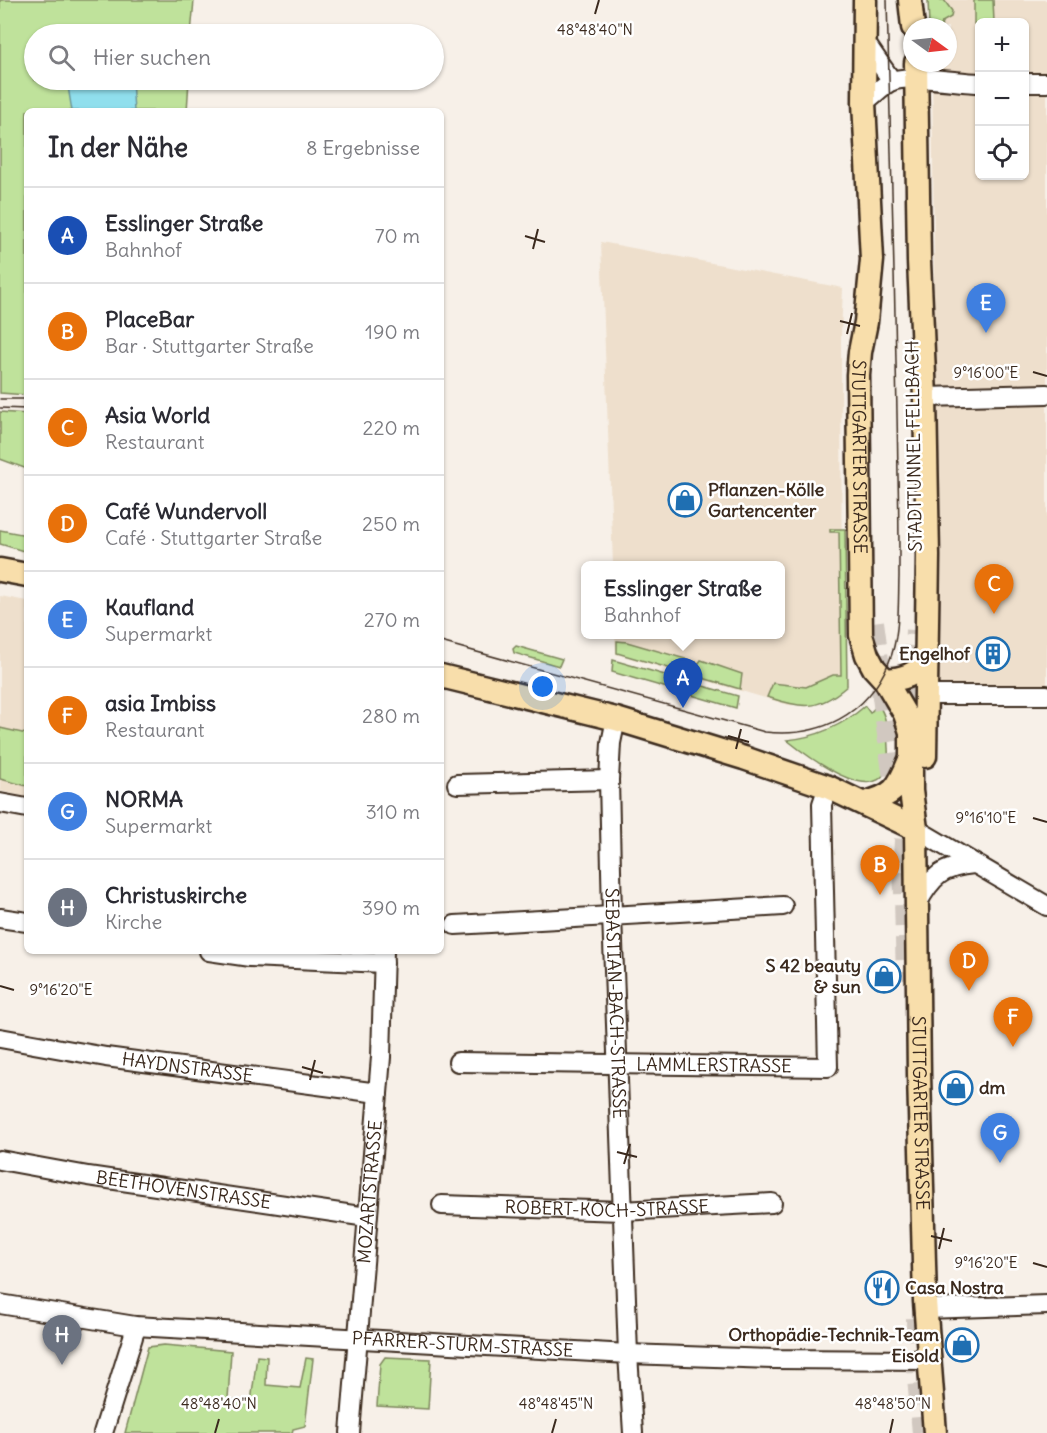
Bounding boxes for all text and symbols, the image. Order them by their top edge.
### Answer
north arrow [903,18,957,72]
map controls [975,18,1029,180]
button: + [975,18,1029,72]
text: 48°48'40"N [557,20,633,39]
search box [24,24,444,90]
icon: search [45,41,78,74]
text: Hier suchen [93,43,211,71]
button: − [975,72,1029,126]
button: locate [975,126,1029,180]
text: In der Nähe [48,131,188,164]
text: 8 Ergebnisse [306,135,420,160]
text: Esslinger Straße [105,209,263,237]
text: A [61,223,74,248]
text: 70 m [375,223,420,248]
text: Bahnhof [105,237,182,262]
pin: E [966,284,1006,333]
text: PlaceBar [105,305,194,333]
text: B [61,319,74,344]
text: 190 m [365,319,420,344]
text: Bar · Stuttgarter Straße [105,333,314,358]
street label: STADTTUNNEL FELLBACH [900,340,927,552]
street label: STUTTGARTER STRASSE [847,359,872,554]
text: 9°16'00"E [954,363,1019,382]
text: Asia World [105,401,210,429]
text: C [61,415,74,440]
text: 220 m [363,415,420,440]
text: Restaurant [105,429,204,454]
place label: Pflanzen-Kölle Gartencenter [708,478,824,522]
shop icon: Pflanzen-Kölle Gartencenter [667,482,703,518]
text: Café Wundervoll [105,497,267,525]
text: D [60,511,75,536]
text: 250 m [362,511,420,536]
text: Café · Stuttgarter Straße [105,525,322,550]
popup [581,561,785,639]
pin: C [974,564,1014,614]
text: Esslinger Straße [604,574,762,602]
text: Kaufland [105,593,194,621]
text: Bahnhof [604,602,681,627]
text: E [62,607,73,632]
text: 270 m [364,607,420,632]
text: Supermarkt [105,621,212,646]
building icon: Engelhof [975,636,1011,672]
place label: Engelhof [899,642,971,665]
pin: A [664,658,702,708]
your location [528,672,557,701]
text: asia Imbiss [105,689,216,717]
text: F [62,703,73,728]
text: 280 m [362,703,420,728]
text: Restaurant [105,717,204,742]
text: NORMA [105,785,183,813]
text: G [60,799,75,824]
text: 310 m [365,799,420,824]
text: 9°16'10"E [956,808,1017,827]
text: Supermarkt [105,813,212,838]
pin: B [860,846,900,895]
text: Christuskirche [105,881,247,909]
street label: SEBASTIAN-BACH-STRASSE [600,887,631,1119]
text: H [60,895,75,920]
text: 390 m [362,895,420,920]
text: Kirche [105,909,162,934]
pin: D [950,942,988,991]
place label: S 42 beauty & sun [766,954,862,998]
shop icon: S 42 beauty & sun [866,958,902,994]
text: 9°16'20"E [29,980,93,999]
pin: F [994,998,1032,1047]
street label: STUTTGARTER STRASSE [907,1016,935,1211]
street label: HAYDNSTRASSE [121,1047,255,1087]
street label: LÄMMLERSTRASSE [636,1052,792,1078]
shop icon: dm [938,1070,974,1106]
place label: dm [979,1076,1006,1099]
pin: G [980,1114,1020,1163]
street label: MOZARTSTRASSE [352,1119,387,1264]
street label: BEETHOVENSTRASSE [95,1165,273,1214]
street label: ROBERT-KOCH-STRASSE [504,1194,710,1222]
text: 9°16'20"E [954,1253,1018,1272]
restaurant icon: Casa Nostra [864,1270,900,1306]
place label: Casa Nostra [905,1276,1004,1299]
pin: H [42,1316,82,1365]
place label: Orthopädie-Technik-Team Eisold [728,1323,939,1367]
street label: PFARRER-STURM-STRASSE [351,1326,574,1362]
shop icon: Orthopädie-Technik-Team Eisold [944,1327,980,1363]
text: 48°48'40"N [181,1394,257,1413]
text: 48°48'45"N [519,1394,593,1413]
text: 48°48'50"N [855,1394,931,1413]

